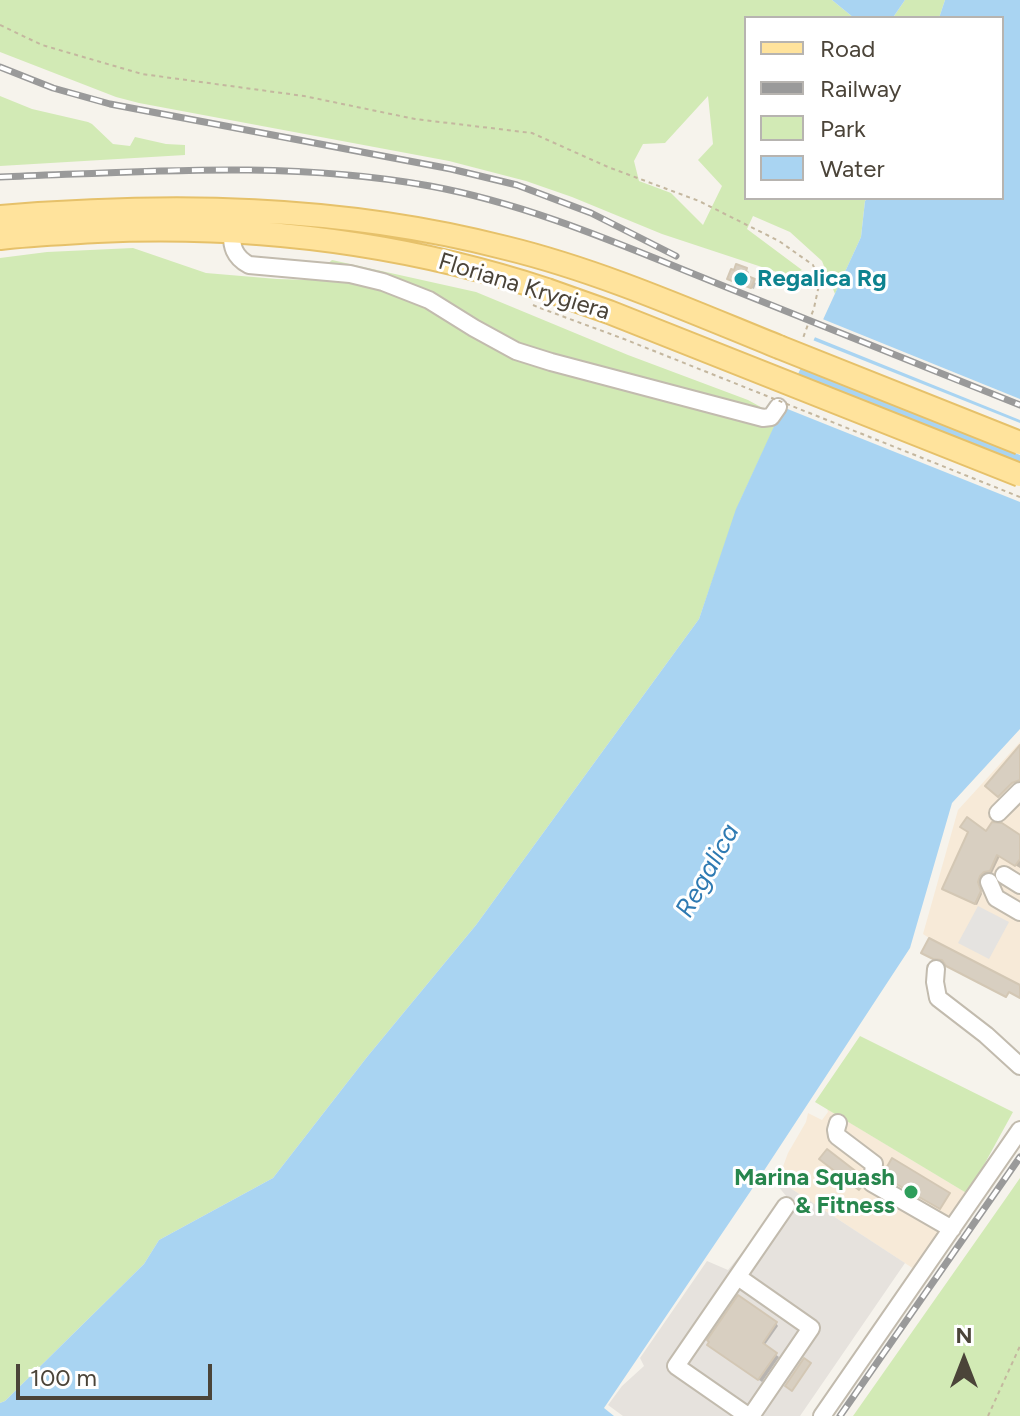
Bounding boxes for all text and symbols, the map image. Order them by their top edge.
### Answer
legend [744,16,1004,200]
text: Road [820,34,875,63]
text: Railway [820,74,901,103]
text: Park [820,114,866,143]
text: Water [820,154,885,183]
street label: Floriana Krygiera [435,247,613,327]
place label: Regalica Rg [757,265,887,293]
marker: Regalica Rg [732,270,750,288]
water label: Regalica [670,819,746,923]
place label: Marina Squash & Fitness [734,1164,895,1220]
marker: Marina Squash & Fitness [902,1183,920,1201]
north arrow [924,1320,1004,1400]
text: N [955,1322,973,1349]
scale bar [20,1348,216,1398]
text: 100 m [30,1363,97,1392]

